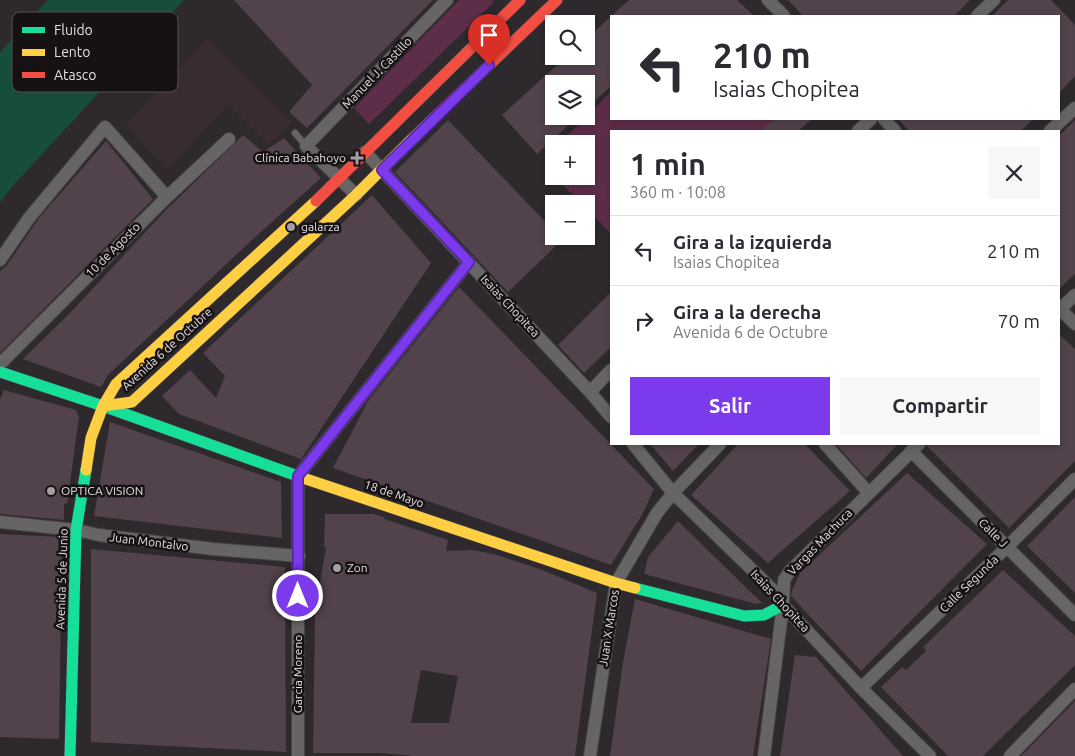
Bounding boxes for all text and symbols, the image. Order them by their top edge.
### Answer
legend [12,12,178,92]
pin [468,14,510,65]
map controls [545,15,595,245]
button: search [545,15,595,65]
icon: arrive [475,21,503,49]
text: Fluido [54,22,93,38]
street label: Manuel J. Castillo [339,34,414,111]
icon: left [630,35,695,100]
text: 210 m [713,35,811,75]
text: Lento [54,44,91,60]
text: Atasco [54,67,97,83]
button: layers [545,75,595,125]
text: Isaias Chopitea [713,76,860,101]
button: + [545,135,595,185]
text: 1 min [630,147,706,181]
button: close [988,147,1040,199]
place label: Clínica Babahoyo [255,151,346,164]
marker: Clínica Babahoyo [350,151,364,165]
text: 360 m · 10:08 [630,183,726,201]
button: − [545,195,595,245]
street label: 10 de Agosto [83,220,142,279]
place label: galarza [301,220,340,233]
marker: galarza [285,221,297,233]
text: Gira a la izquierda [673,231,832,253]
icon: left [630,237,658,265]
text: 210 m [987,240,1040,262]
text: Isaias Chopitea [673,253,780,271]
street label: Isaias Chopitea [478,272,542,339]
text: Gira a la derecha [673,301,821,323]
street label: Avenida 6 de Octubre [119,305,214,392]
icon: right [630,307,658,335]
text: 70 m [998,310,1040,332]
text: Avenida 6 de Octubre [673,323,828,341]
button: Salir [630,377,830,435]
button: Compartir [840,377,1040,435]
street label: 18 de Mayo [363,477,426,510]
place label: OPTICA VISION [61,484,143,497]
marker: OPTICA VISION [45,485,57,497]
street label: Vargas Machuca [785,506,854,577]
street label: Calle J [976,516,1010,550]
street label: Avenida 5 de Junio [53,528,70,630]
street label: Juan Montalvo [109,530,189,553]
street label: Calle Segunda [937,553,1000,615]
place label: Zon [347,561,368,574]
marker: Zon [331,562,343,574]
street label: Isaias Chopitea [748,567,812,634]
position arrow [271,569,323,621]
street label: Juan X Marcos [596,589,621,667]
street label: Garcia Moreno [291,635,304,713]

